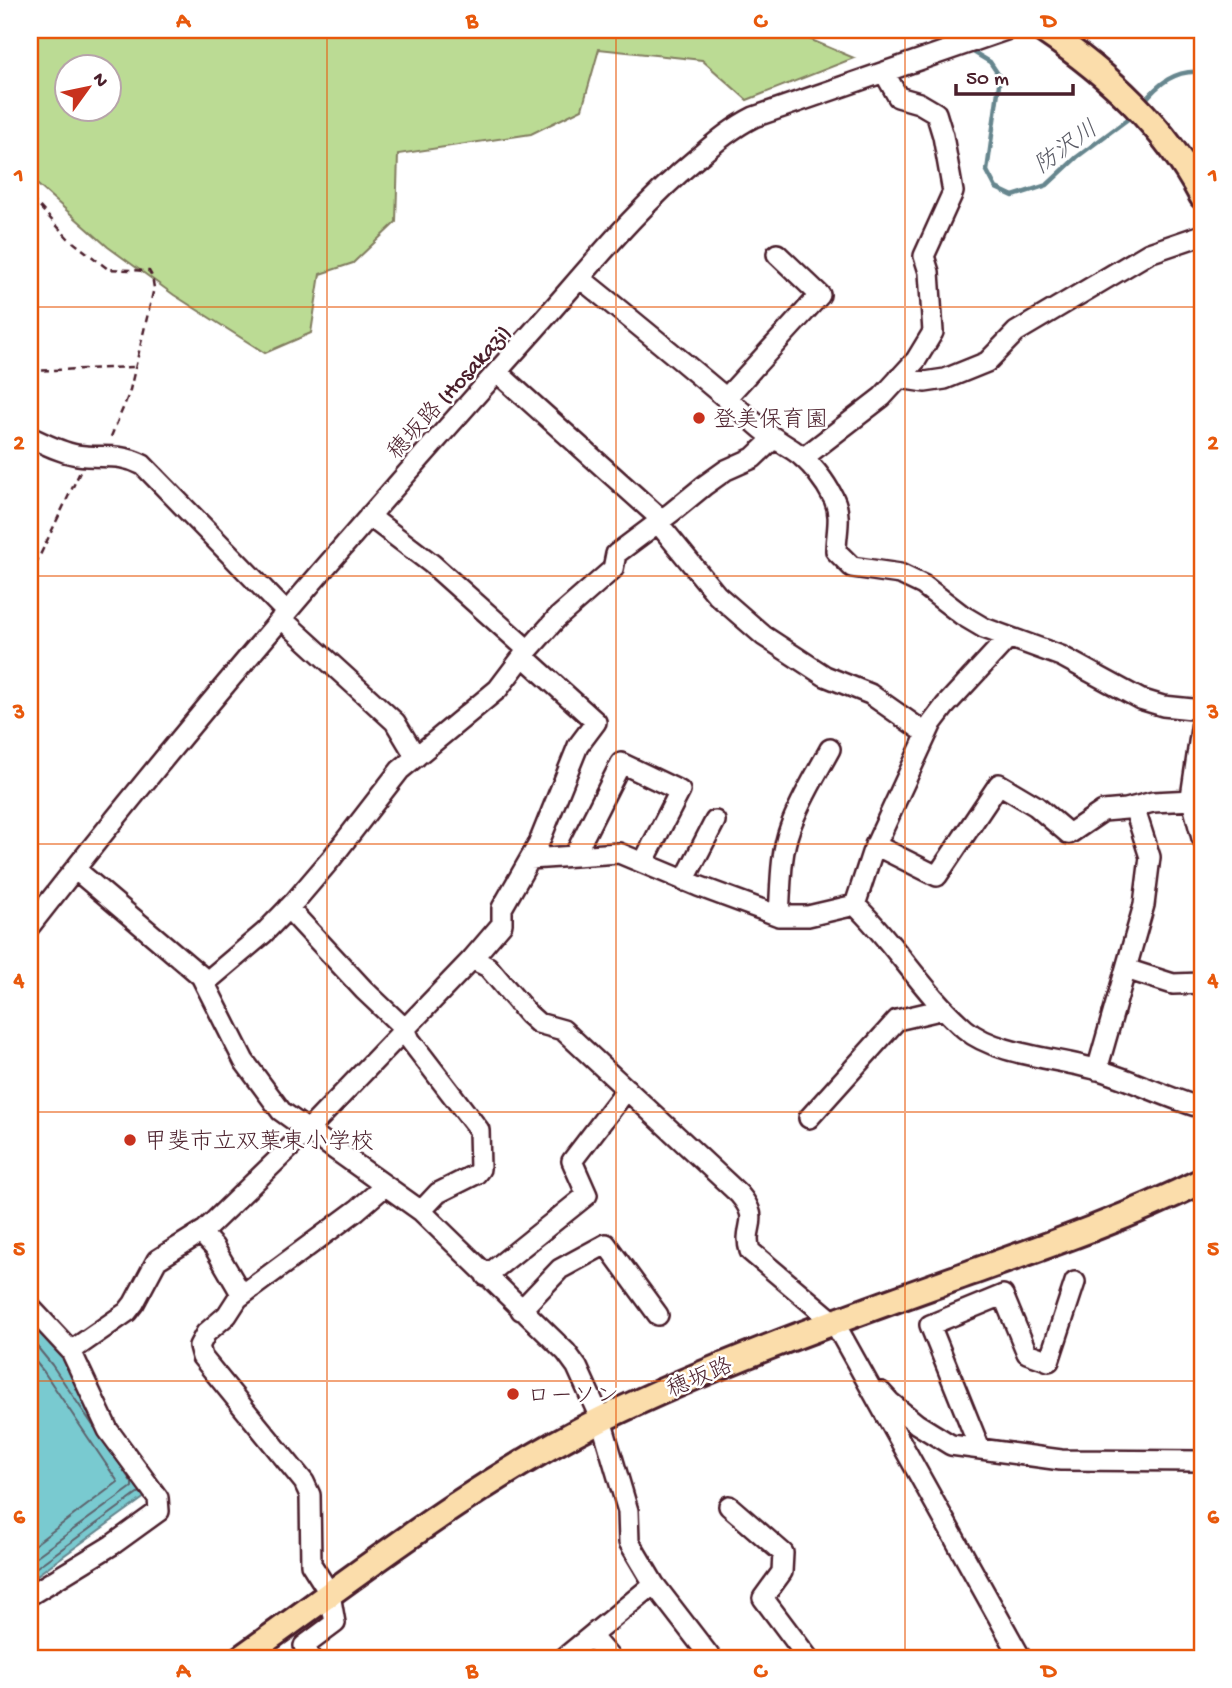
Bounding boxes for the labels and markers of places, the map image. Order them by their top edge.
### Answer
place label: 登美保育園 [713,407,828,435]
marker: 登美保育園 [691,410,707,426]
place label: 甲斐市立双葉東小学校 [144,1129,374,1157]
marker: 甲斐市立双葉東小学校 [122,1132,138,1148]
place label: ローソン [527,1384,619,1411]
marker: ローソン [505,1386,521,1402]

